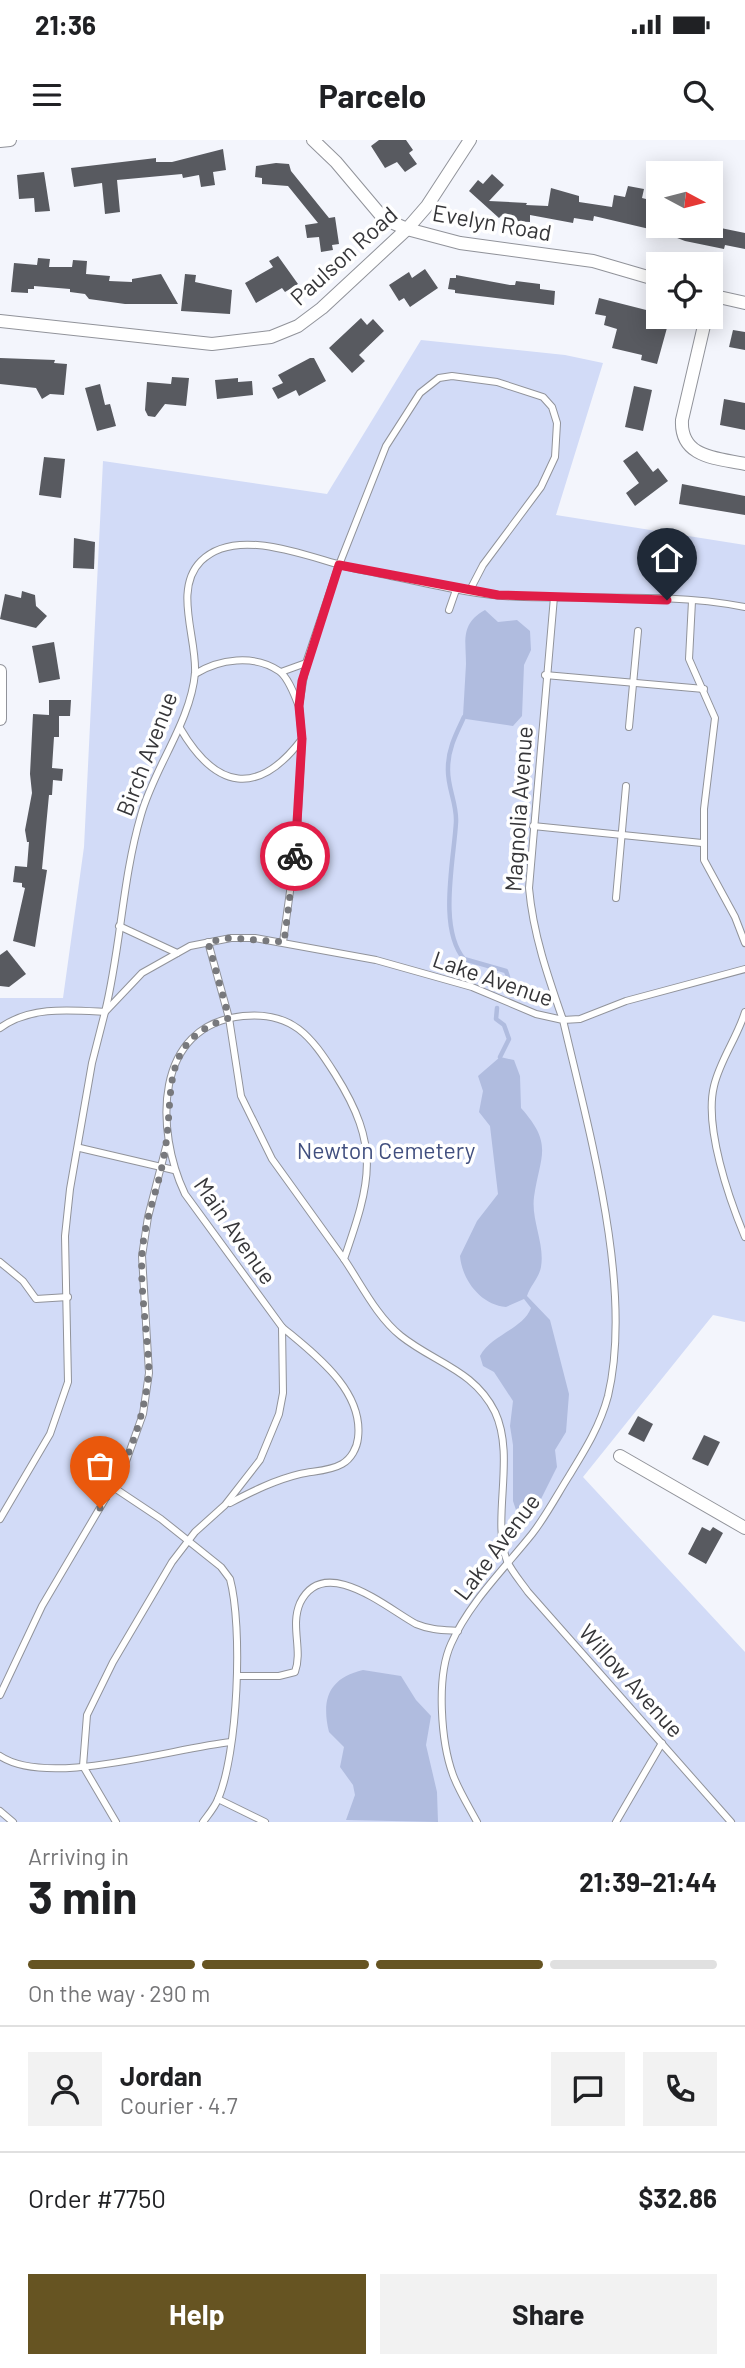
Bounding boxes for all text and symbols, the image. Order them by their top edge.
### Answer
text: 21:36 [35,9,96,40]
icon: menu [28,76,66,114]
text: Parcelo [319,76,426,114]
icon: search [679,76,717,114]
north arrow [646,161,723,238]
map controls [646,161,723,329]
street label: Evelyn Road [430,198,554,246]
street label: Paulson Road [284,200,403,311]
button: locate [646,252,723,329]
pin [637,528,697,600]
icon: home [648,539,686,577]
street label: Birch Avenue [110,688,183,820]
street label: Magnolia Avenue [498,725,538,893]
courier [260,821,330,891]
icon: bike [276,837,314,875]
street label: Lake Avenue [429,944,557,1012]
park label: Newton Cemetery [297,1136,476,1164]
street label: Main Avenue [189,1172,283,1289]
pin [70,1436,130,1508]
icon: bag [81,1447,119,1485]
street label: Lake Avenue [447,1488,545,1605]
street label: Willow Avenue [573,1618,690,1743]
text: Arriving in [28,1842,129,1870]
text: 21:39–21:44 [579,1866,717,1897]
text: 3 min [28,1868,137,1923]
text: On the way · 290 m [28,1979,210,2007]
button: person [28,2052,102,2126]
button: chat [551,2052,625,2126]
button: phone [643,2052,717,2126]
text: Jordan [120,2060,202,2091]
text: Courier · 4.7 [120,2091,238,2119]
text: Order #7750 [28,2182,166,2213]
text: $32.86 [638,2182,717,2213]
button: Help [28,2274,366,2354]
button: Share [380,2274,717,2354]

